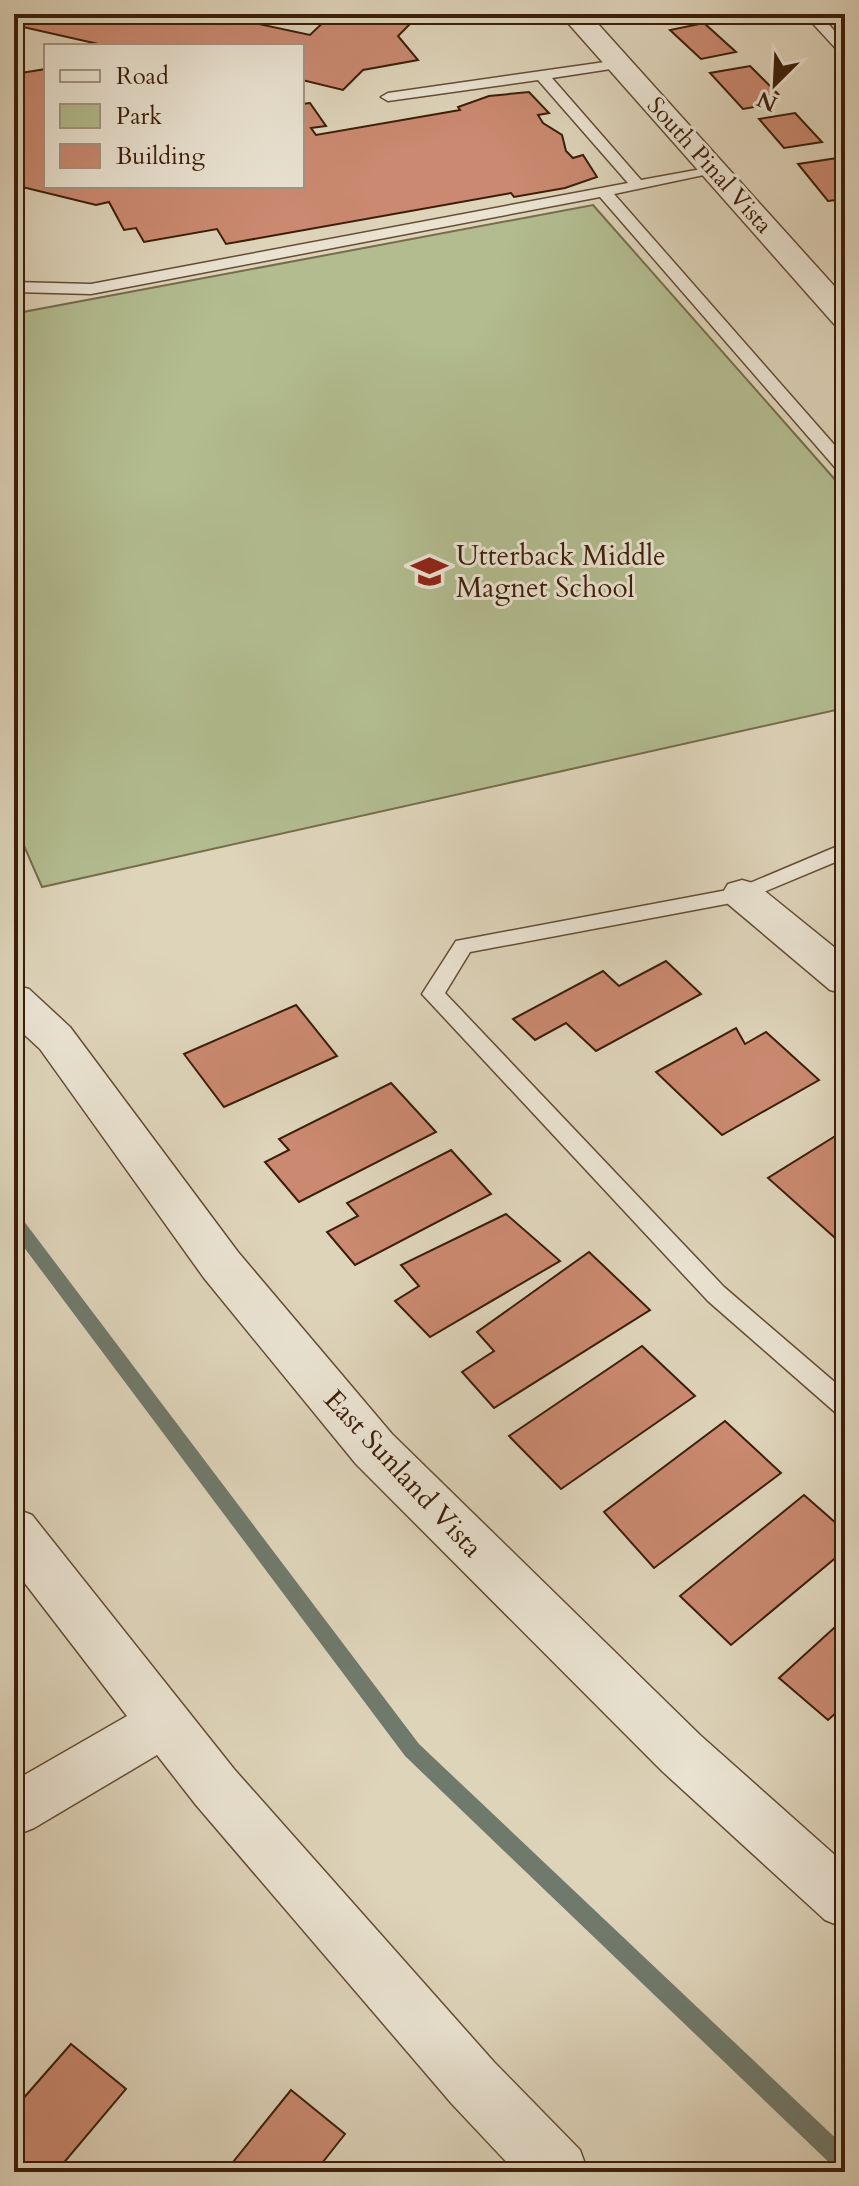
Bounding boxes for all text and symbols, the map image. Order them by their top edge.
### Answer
legend [44,44,304,188]
north arrow [735,44,815,124]
text: Road [116,60,169,93]
text: N [752,84,782,119]
street label: South Pinal Vista [639,90,780,241]
text: Park [116,100,162,133]
text: Building [116,140,206,173]
place label: Utterback Middle Magnet School [456,537,666,607]
school or university icon: Utterback Middle Magnet School [411,552,449,590]
street label: East Sunland Vista [315,1381,491,1566]

